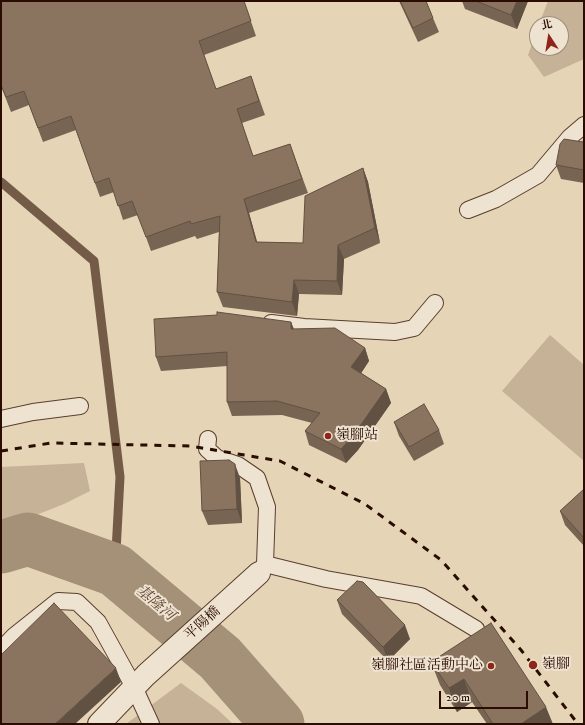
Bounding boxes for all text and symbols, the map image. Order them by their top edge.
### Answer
north arrow [529,16,569,56]
text: 北 [540,17,554,33]
place label: 嶺腳站 [336,428,378,444]
marker: 嶺腳站 [323,431,333,441]
water label: 基隆河 [132,583,178,625]
street label: 平陽橋 [182,604,224,644]
place label: 嶺腳 [542,657,570,673]
place label: 嶺腳社區活動中心 [371,658,483,674]
marker: 嶺腳 [527,659,539,671]
marker: 嶺腳社區活動中心 [486,661,496,671]
scale bar [441,683,530,709]
text: 20 m [446,690,470,705]

